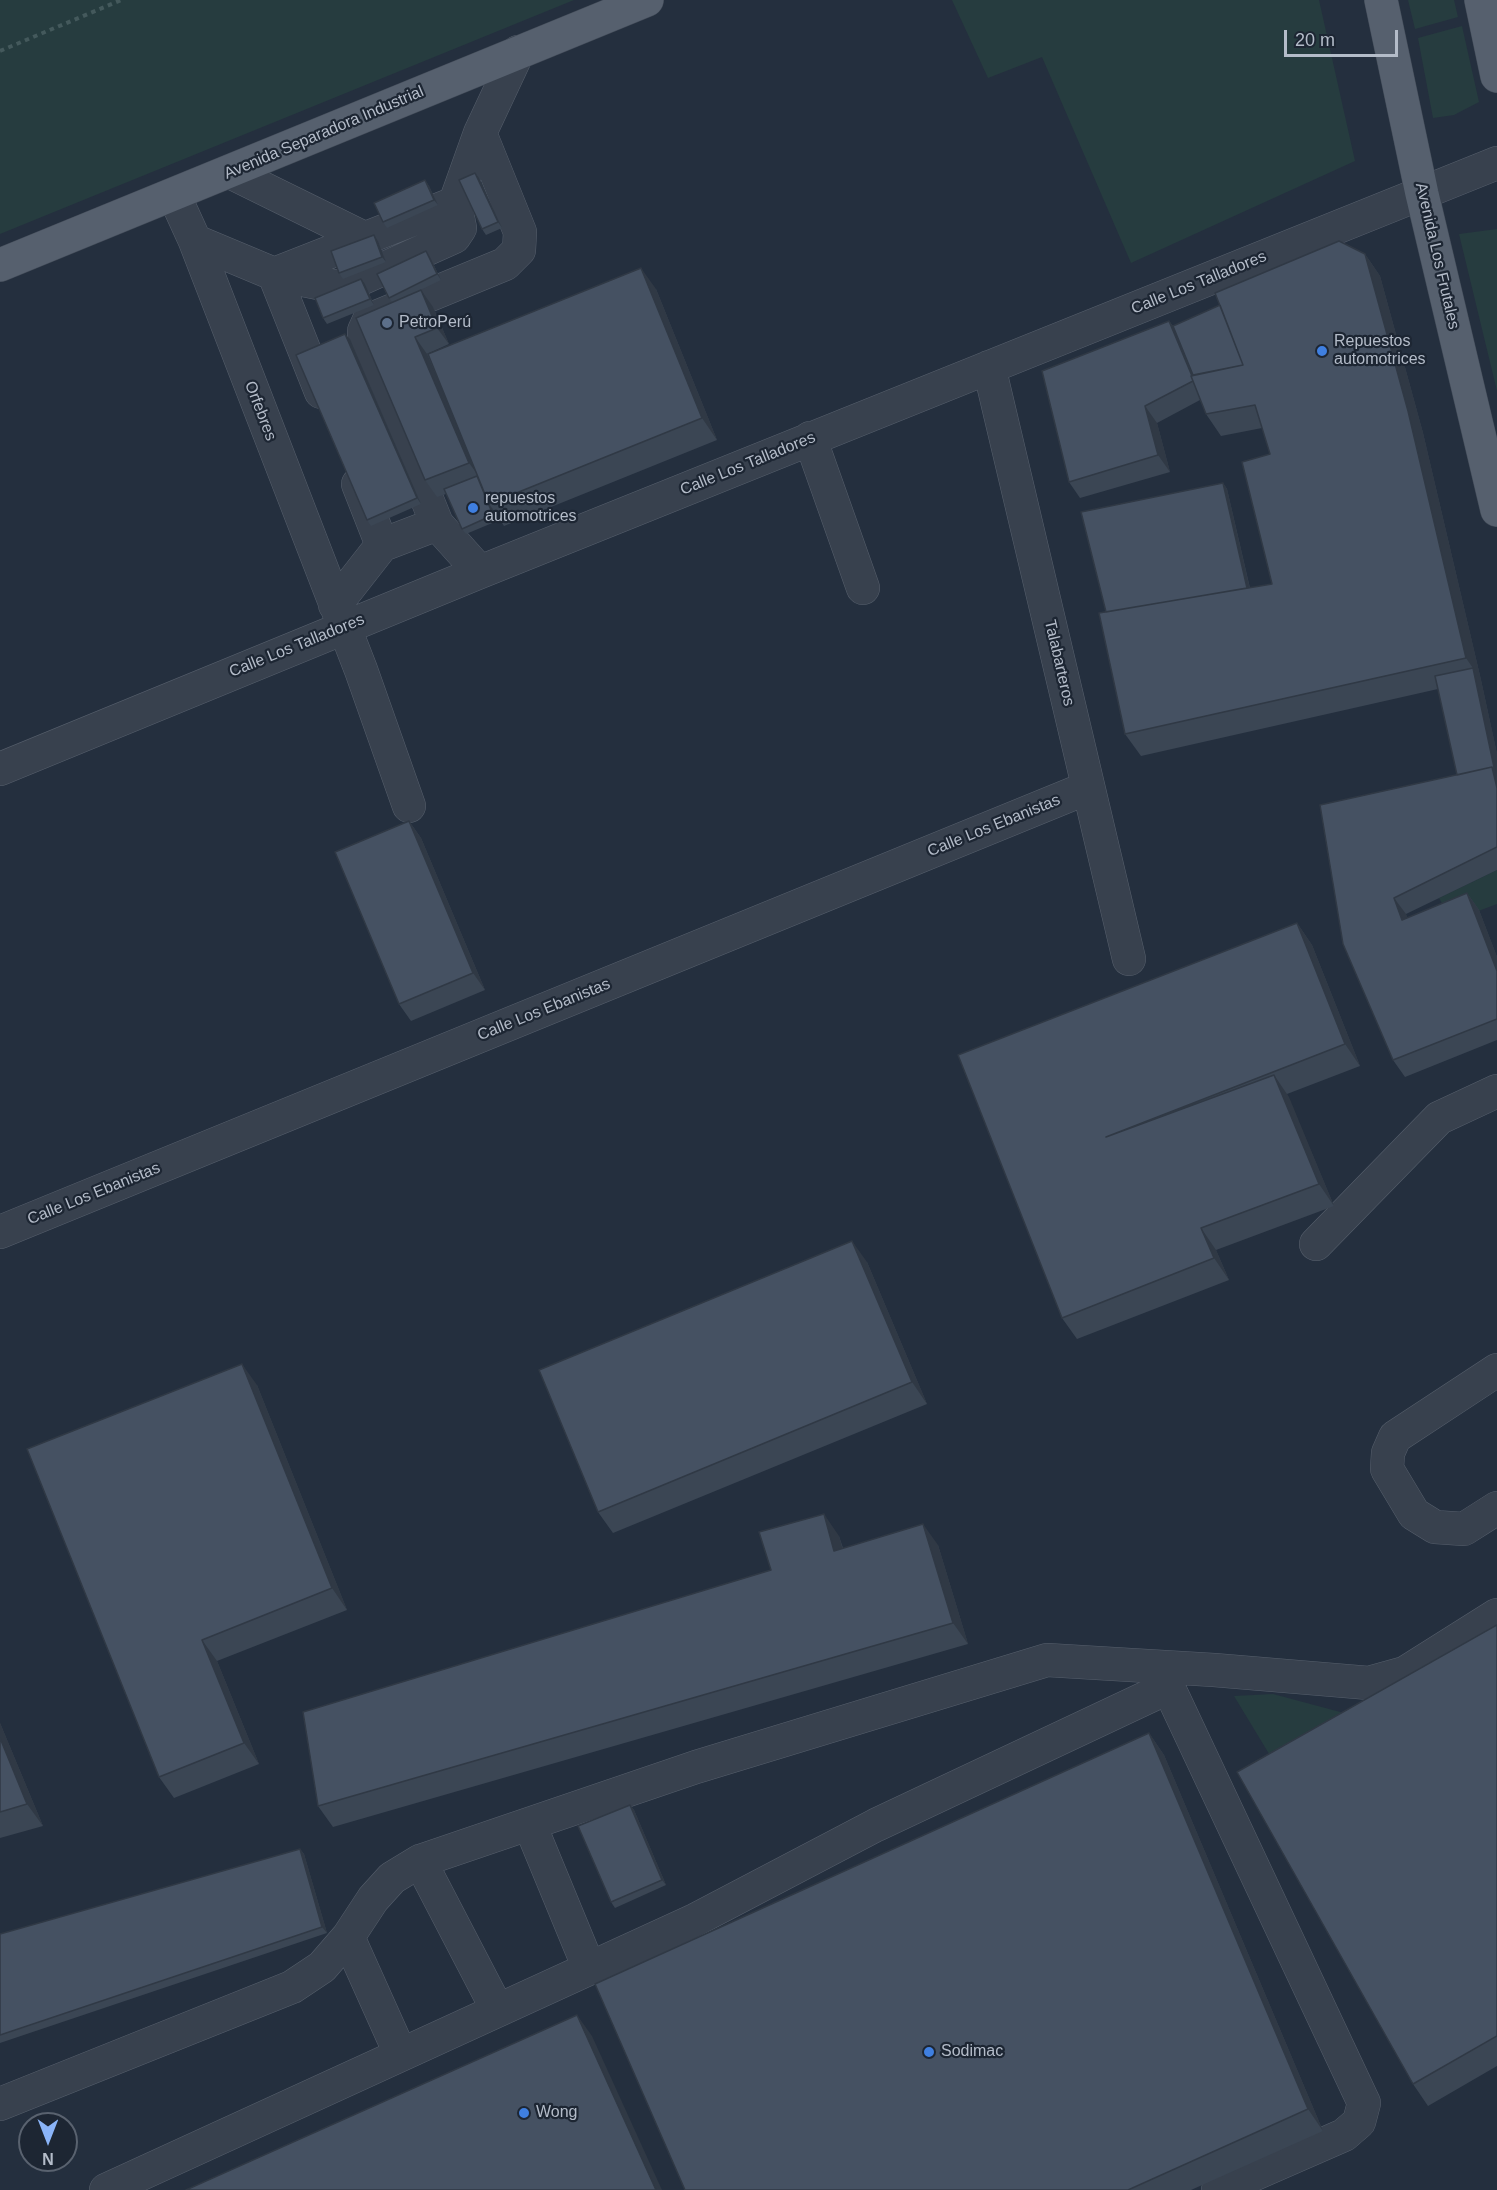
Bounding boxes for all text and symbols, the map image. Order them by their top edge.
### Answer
scale bar [1287,18,1401,56]
text: 20 m [1295,30,1335,50]
street label: Avenida Separadora Industrial [221,82,427,184]
street label: Avenida Los Frutales [1411,181,1463,331]
street label: Calle Los Talladores [1129,247,1269,319]
place label: PetroPerú [399,313,471,333]
marker: PetroPerú [380,316,394,330]
place label: Repuestos automotrices [1334,332,1426,370]
marker: Repuestos automotrices [1315,344,1329,358]
street label: Orfebres [240,379,280,443]
street label: Calle Los Talladores [678,428,818,500]
place label: repuestos automotrices [485,489,577,527]
marker: repuestos automotrices [466,501,480,515]
street label: Calle Los Talladores [227,610,367,682]
street label: Talabarteros [1040,618,1078,708]
street label: Calle Los Ebanistas [925,791,1063,861]
street label: Calle Los Ebanistas [475,975,613,1045]
street label: Calle Los Ebanistas [25,1159,163,1229]
place label: Sodimac [941,2042,1003,2062]
marker: Sodimac [922,2045,936,2059]
place label: Wong [536,2103,578,2123]
marker: Wong [517,2106,531,2120]
north arrow [18,2112,78,2172]
text: N [42,2150,54,2167]

